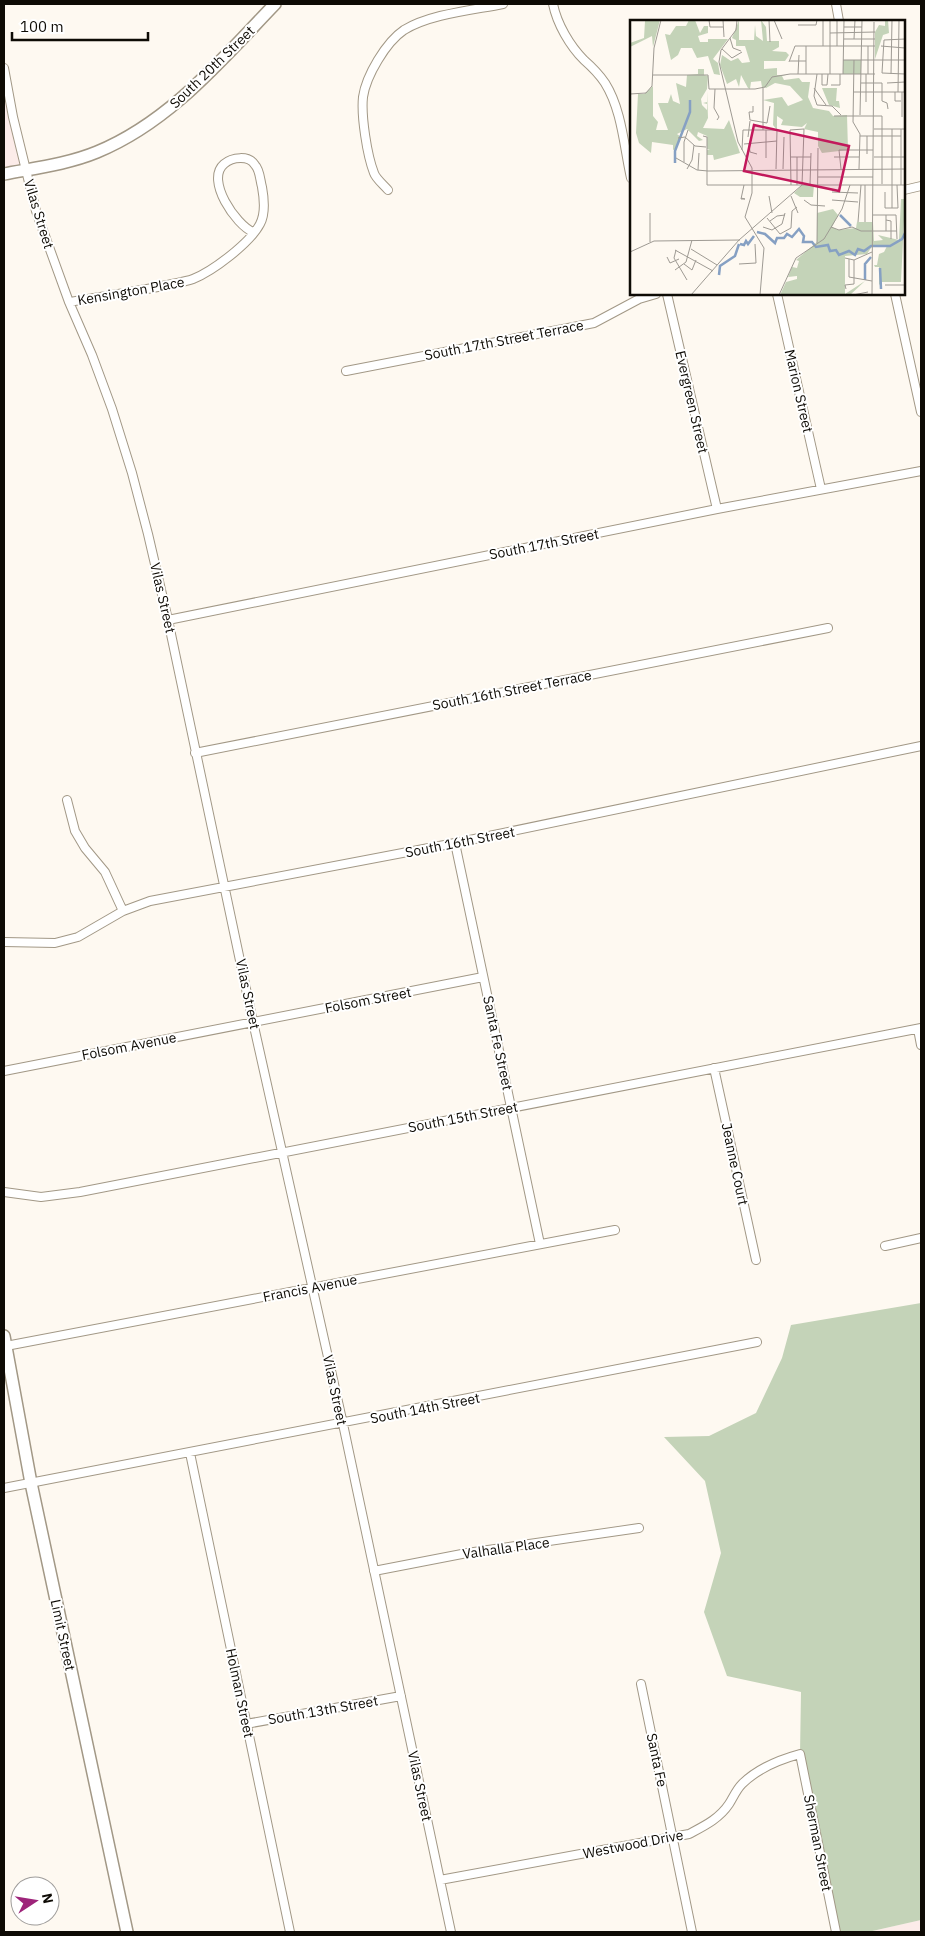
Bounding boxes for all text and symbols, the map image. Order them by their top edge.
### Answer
scale bar [12,10,149,42]
text: 100 m [20,17,64,36]
inset map [630,20,905,295]
street label: South 20th Street [166,22,258,112]
street label: Vilas Street [20,177,58,251]
street label: Kensington Place [76,273,186,309]
street label: South 17th Street Terrace [423,316,585,364]
street label: Marion Street [781,348,817,435]
street label: Evergreen Street [671,349,713,455]
street label: South 17th Street [488,525,601,563]
street label: Vilas Street [146,561,180,635]
street label: South 16th Street Terrace [431,666,593,714]
street label: South 16th Street [404,823,517,861]
street label: Vilas Street [232,957,264,1031]
street label: Folsom Street [323,983,413,1017]
street label: Santa Fe Street [479,994,517,1092]
street label: Folsom Avenue [80,1028,178,1064]
street label: South 15th Street [407,1098,520,1136]
street label: Jeanne Court [717,1121,753,1207]
street label: Francis Avenue [261,1270,359,1306]
street label: Vilas Street [319,1353,351,1427]
street label: South 14th Street [369,1389,482,1427]
street label: Valhalla Place [461,1533,551,1563]
street label: Limit Street [47,1597,79,1673]
street label: Holman Street [222,1647,258,1739]
street label: South 13th Street [267,1691,380,1729]
street label: Santa Fe [643,1732,672,1789]
street label: Vilas Street [404,1749,436,1823]
street label: Sherman Street [800,1793,836,1893]
street label: Westwood Drive [581,1825,685,1863]
north arrow [10,1876,60,1926]
text: N [38,1891,58,1905]

